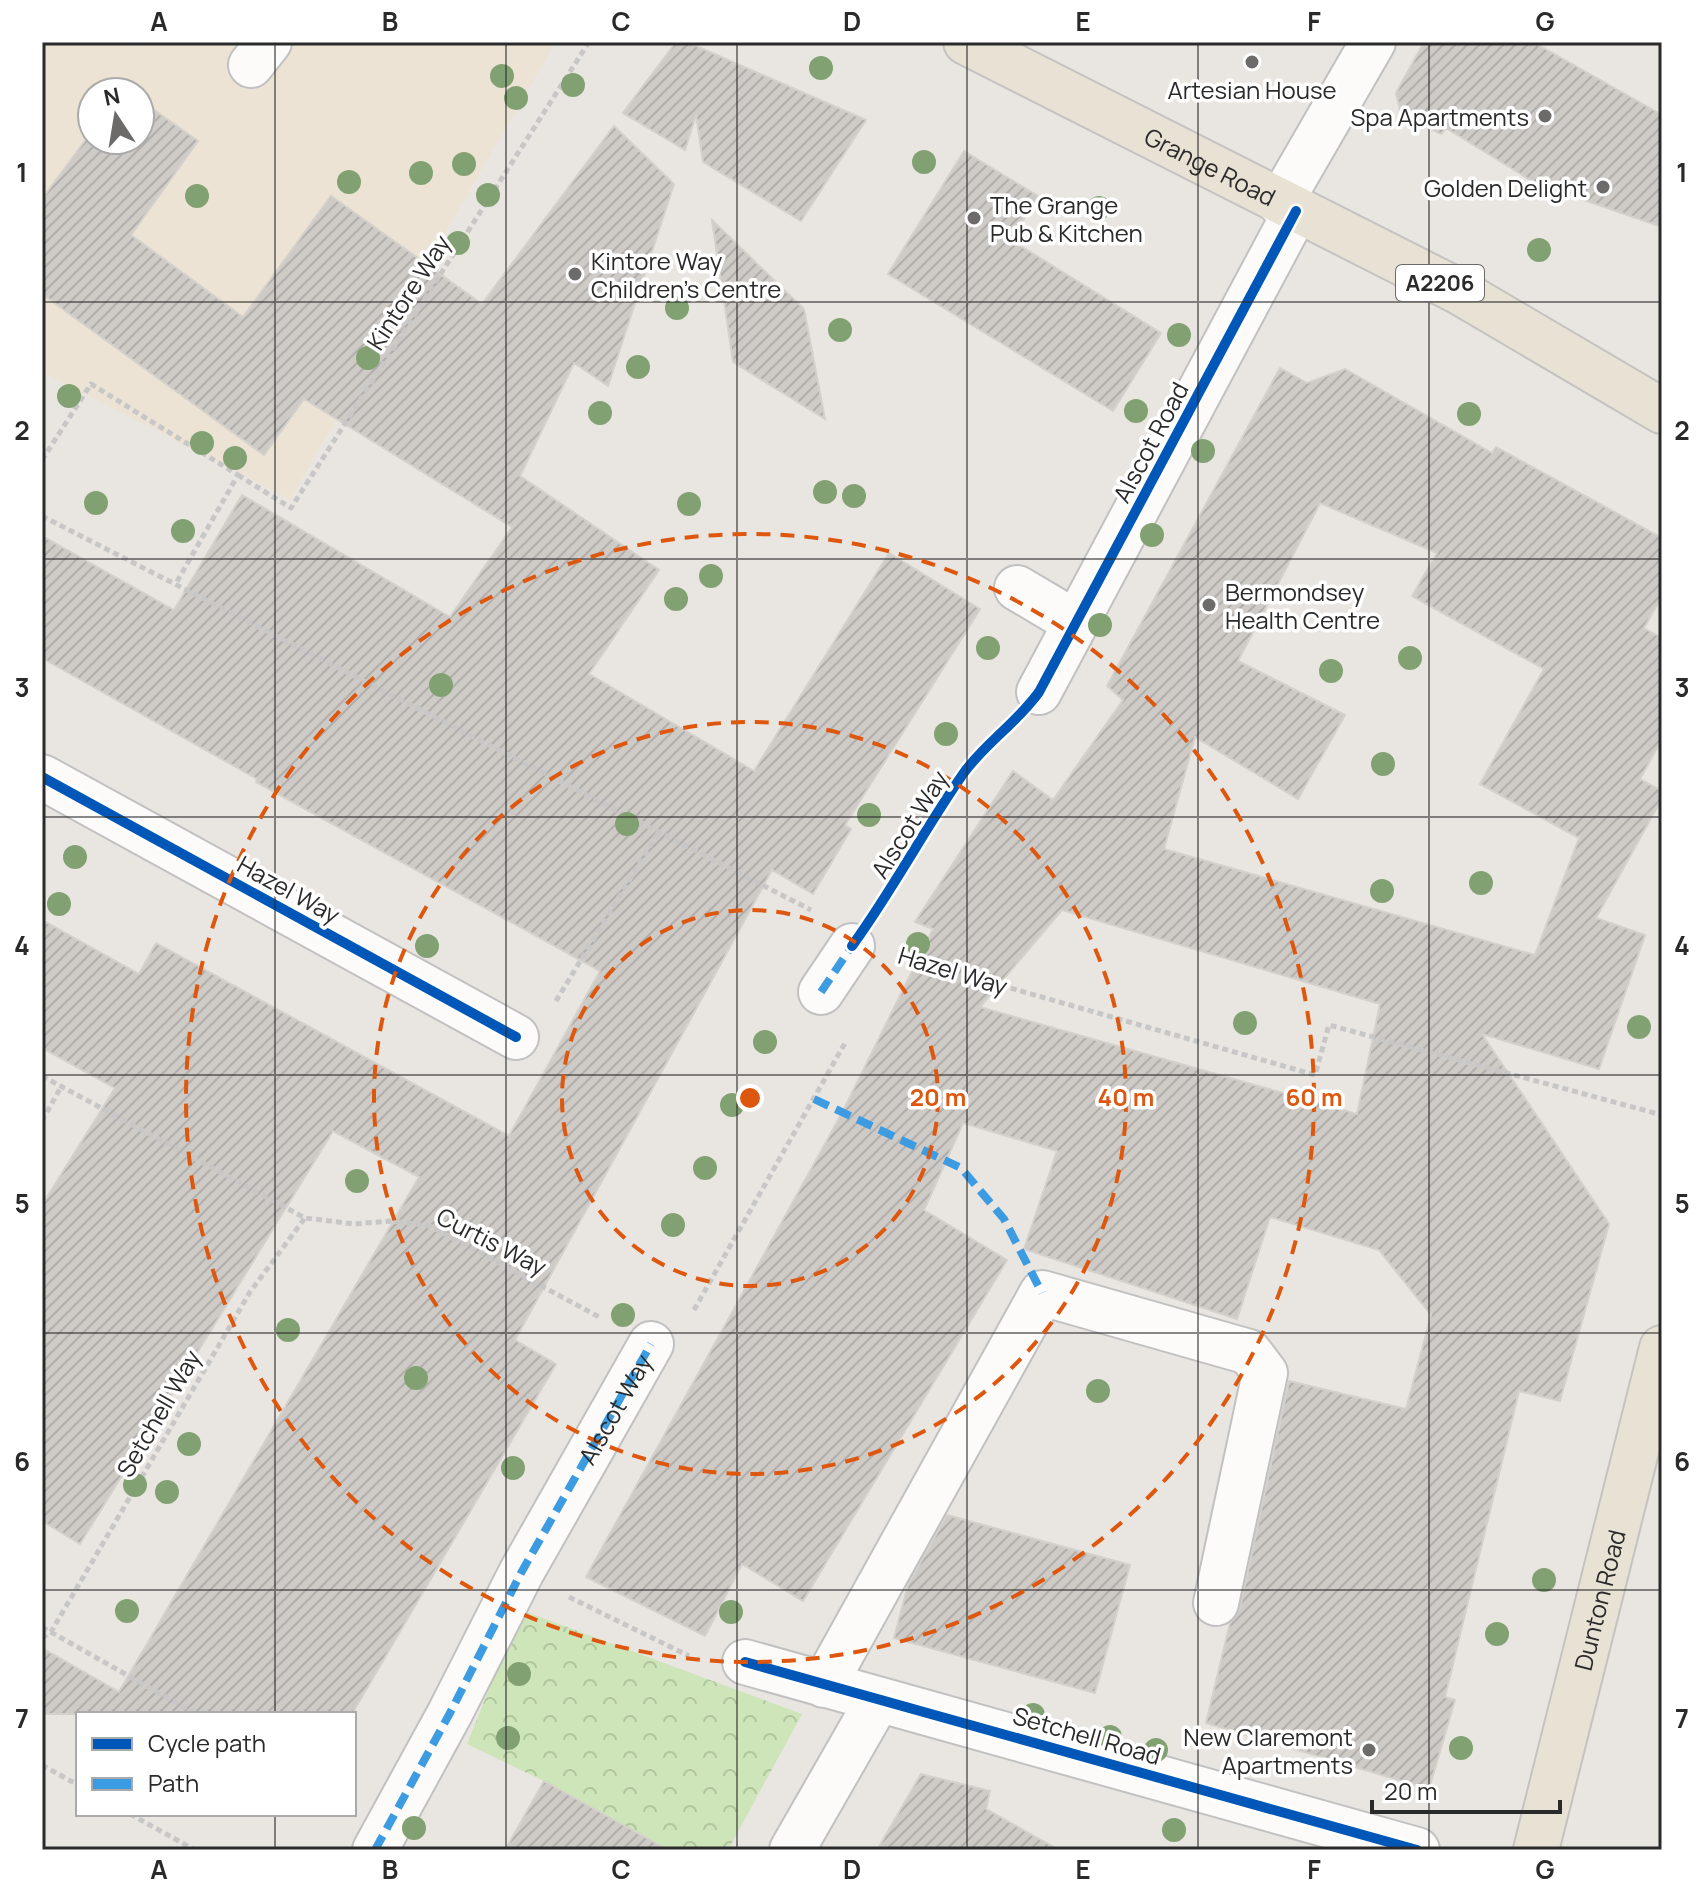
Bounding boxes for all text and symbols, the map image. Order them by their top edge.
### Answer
text: A [150,3,168,39]
text: B [382,3,398,39]
text: C [611,3,631,39]
text: D [843,3,861,39]
text: E [1075,3,1091,39]
text: F [1307,3,1321,39]
text: G [1535,3,1555,39]
marker: Artesian House [1243,53,1261,71]
place label: Artesian House [1167,73,1337,106]
north arrow [76,76,156,156]
text: N [101,80,123,113]
place label: Spa Apartments [1350,100,1529,133]
marker: Spa Apartments [1536,107,1554,125]
street label: Grange Road [1139,119,1282,213]
text: 1 [16,154,28,190]
text: 1 [1676,154,1688,190]
place label: Golden Delight [1424,171,1587,204]
marker: Golden Delight [1594,178,1612,196]
place label: The Grange Pub & Kitchen [990,188,1143,249]
marker: The Grange Pub & Kitchen [965,209,983,227]
street label: Kintore Way [358,228,458,356]
place label: Kintore Way Children's Centre [591,244,781,305]
marker: Kintore Way Children's Centre [566,265,584,283]
road number: A2206 [1396,265,1484,301]
street label: Alscot Road [1104,376,1196,508]
text: 2 [14,412,30,448]
text: 2 [1674,412,1690,448]
place label: Bermondsey Health Centre [1225,575,1380,636]
marker: Bermondsey Health Centre [1200,596,1218,614]
text: 3 [14,669,30,705]
text: 3 [1674,669,1690,705]
street label: Alscot Way [863,763,955,884]
street label: Hazel Way [232,847,347,931]
text: 4 [14,927,30,963]
text: 4 [1674,927,1690,963]
street label: Hazel Way [894,938,1012,1002]
text: 20 m [910,1080,966,1113]
text: 40 m [1098,1080,1154,1113]
text: 60 m [1285,1080,1343,1113]
centre of rings [736,1084,764,1112]
text: 5 [14,1185,30,1221]
text: 5 [1674,1185,1690,1221]
street label: Curtis Way [431,1199,553,1283]
street label: Setchell Way [108,1343,208,1483]
street label: Alscot Way [570,1347,659,1470]
text: 6 [14,1443,30,1479]
text: 6 [1674,1443,1690,1479]
street label: Dunton Road [1565,1526,1632,1674]
street label: Setchell Road [1009,1698,1165,1772]
text: 7 [15,1700,29,1736]
text: 7 [1675,1700,1689,1736]
legend [76,1712,356,1816]
place label: New Claremont Apartments [1183,1720,1353,1781]
text: Cycle path [148,1726,266,1759]
marker: New Claremont Apartments [1360,1741,1378,1759]
scale bar [1372,1764,1560,1814]
text: Path [148,1766,199,1799]
text: 20 m [1384,1774,1437,1807]
text: A [150,1851,168,1887]
text: B [382,1851,398,1887]
text: C [611,1851,631,1887]
text: D [843,1851,861,1887]
text: E [1075,1851,1091,1887]
text: F [1307,1851,1321,1887]
text: G [1535,1851,1555,1887]

